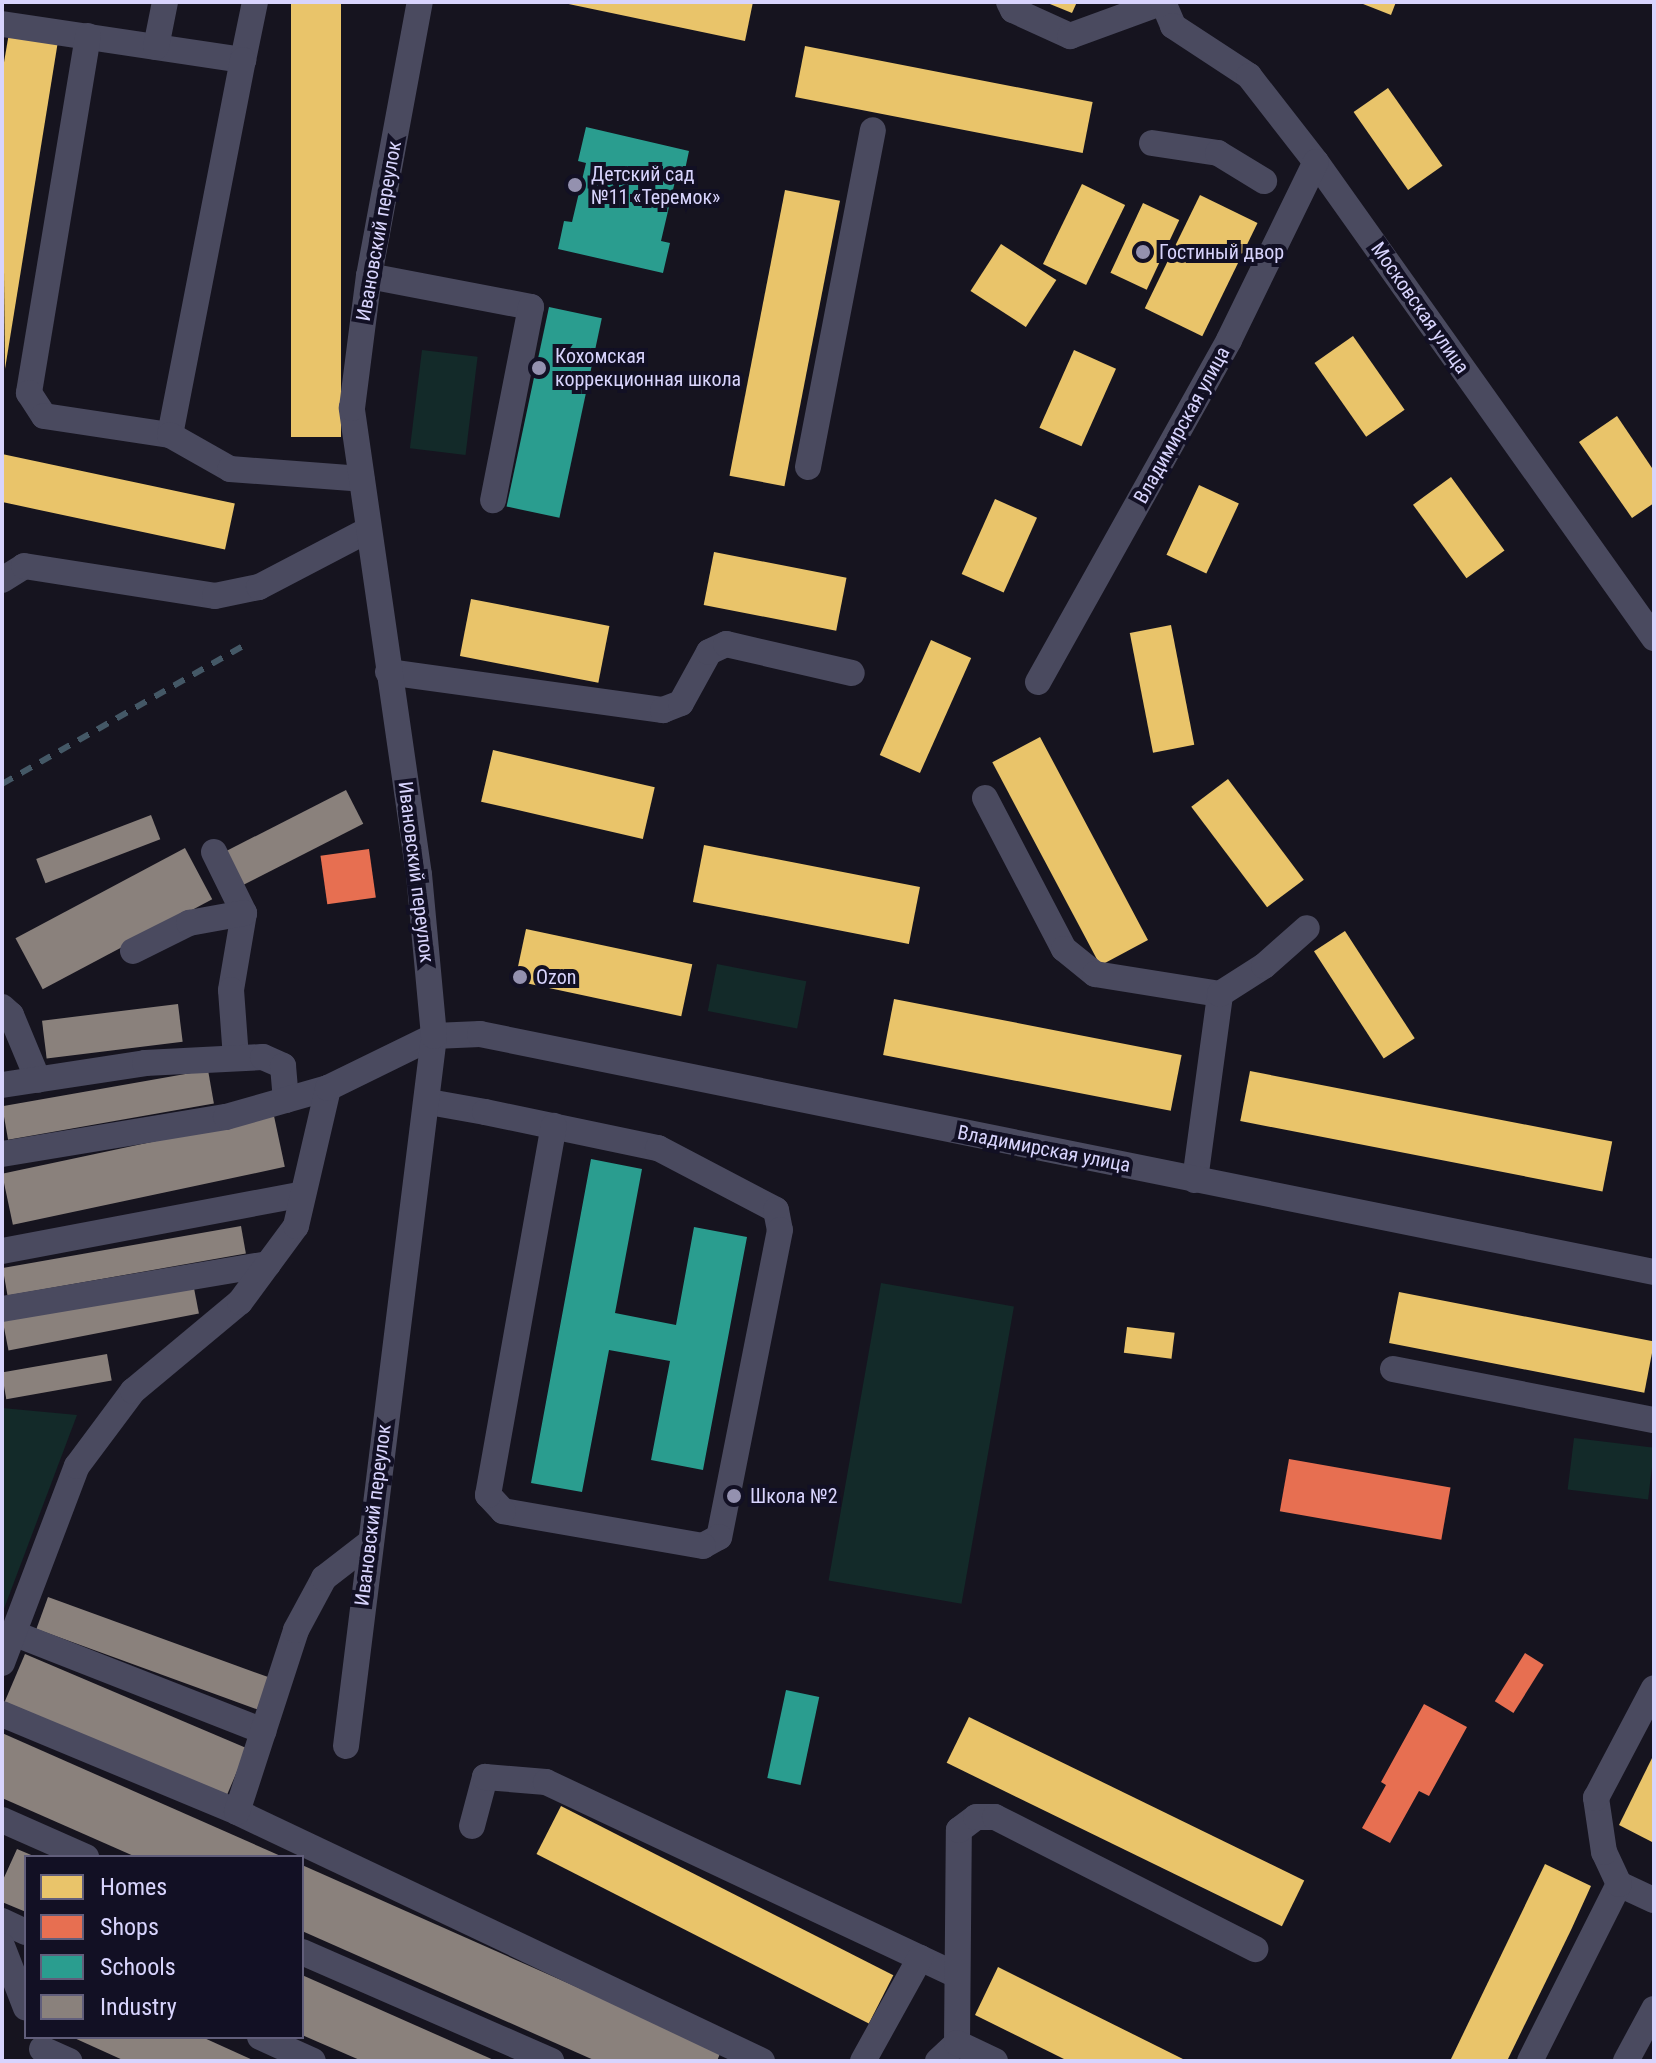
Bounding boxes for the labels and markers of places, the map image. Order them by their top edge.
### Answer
place label: Детский сад №11 «Теремок» [591,162,720,209]
marker: Детский сад №11 «Теремок» [566,176,584,194]
place label: Гостиный двор [1159,240,1284,264]
marker: Гостиный двор [1134,243,1152,261]
place label: Кохомская коррекционная школа [555,344,741,391]
marker: Кохомская коррекционная школа [530,359,548,377]
place label: Ozon [536,965,576,989]
marker: Ozon [511,968,529,986]
place label: Школа №2 [750,1484,838,1508]
marker: Школа №2 [725,1487,743,1505]

